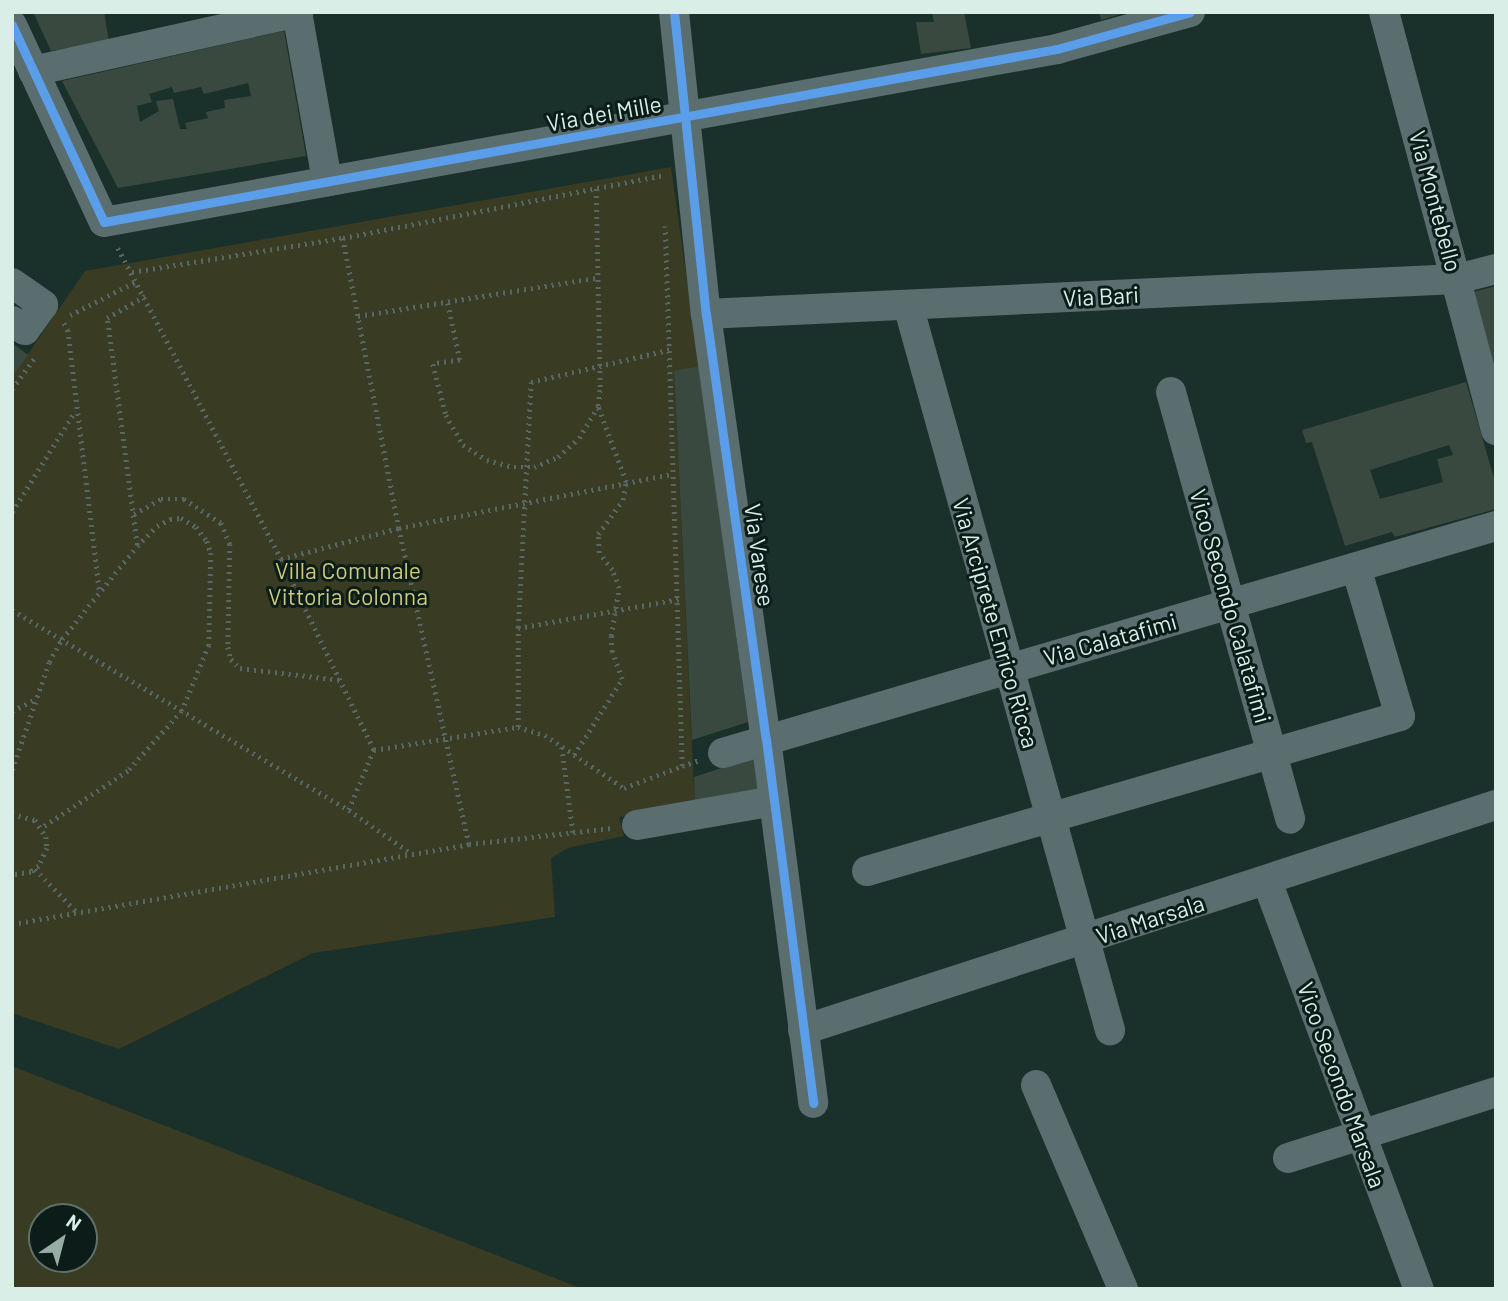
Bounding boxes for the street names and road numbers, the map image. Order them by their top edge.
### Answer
street label: Via dei Mille [544,89,664,137]
street label: Via Montebello [1404,127,1468,275]
street label: Via Bari [1062,280,1140,312]
street label: Vico Secondo Calatafimi [1184,486,1278,726]
street label: Via Arciprete Enrico Ricca [947,495,1045,751]
street label: Via Varese [739,502,781,608]
street label: Via Calatafimi [1040,607,1180,671]
street label: Via Marsala [1092,889,1208,949]
street label: Vico Secondo Marsala [1292,978,1392,1192]

